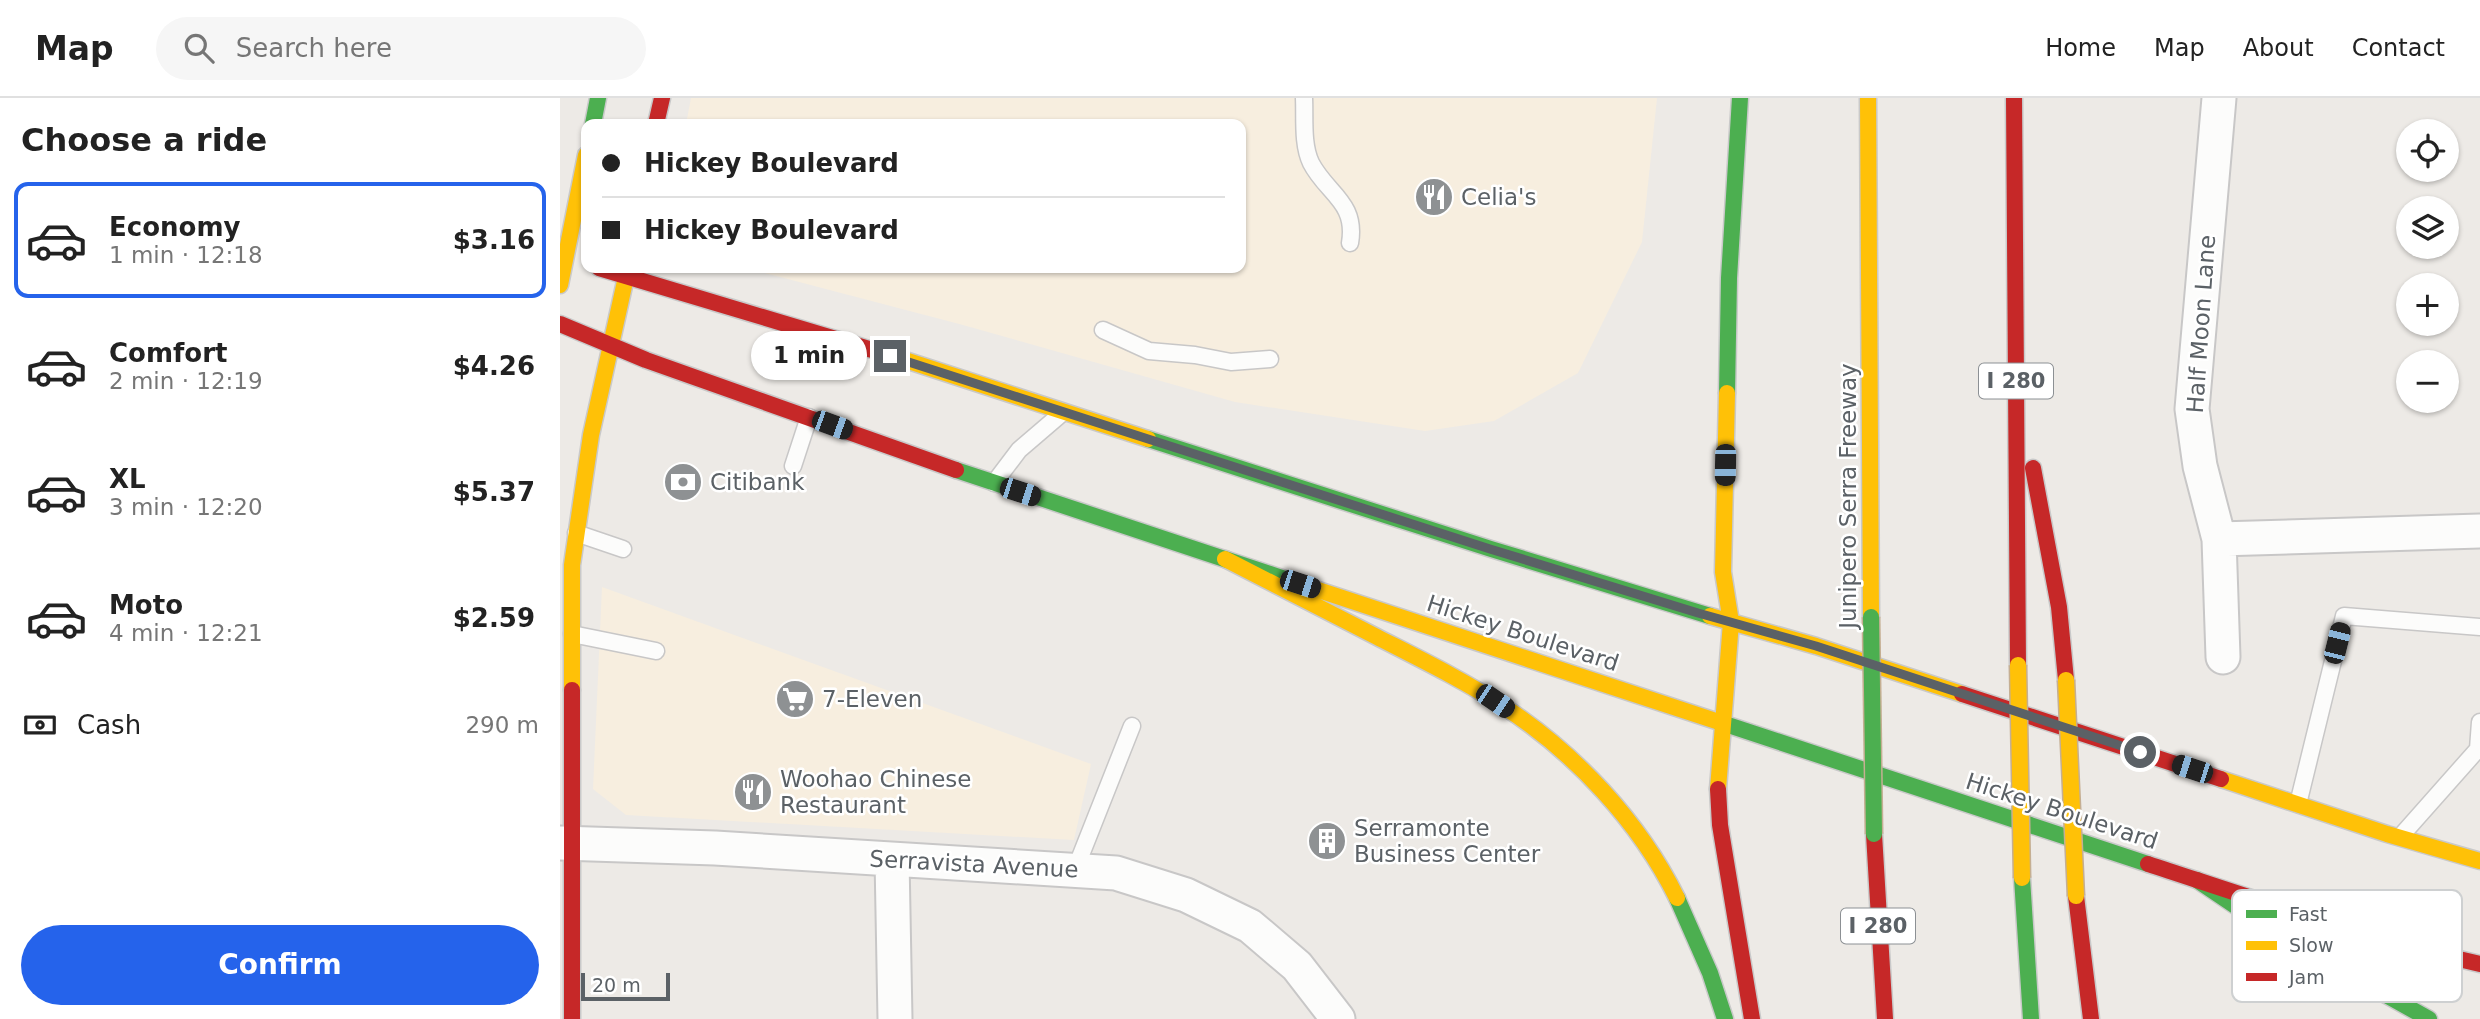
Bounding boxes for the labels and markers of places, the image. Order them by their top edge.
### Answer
restaurant icon: Celia's [1413,176,1455,218]
place label: Celia's [1461,184,1536,210]
bank icon: Citibank [662,461,704,503]
place label: Citibank [710,469,805,495]
supermarket icon: 7-Eleven [774,678,816,720]
place label: 7-Eleven [822,686,922,712]
place label: Woohao Chinese Restaurant [780,766,971,818]
restaurant icon: Woohao Chinese Restaurant [732,771,774,813]
place label: Serramonte Business Center [1354,815,1541,867]
building icon: Serramonte Business Center [1306,820,1348,862]

